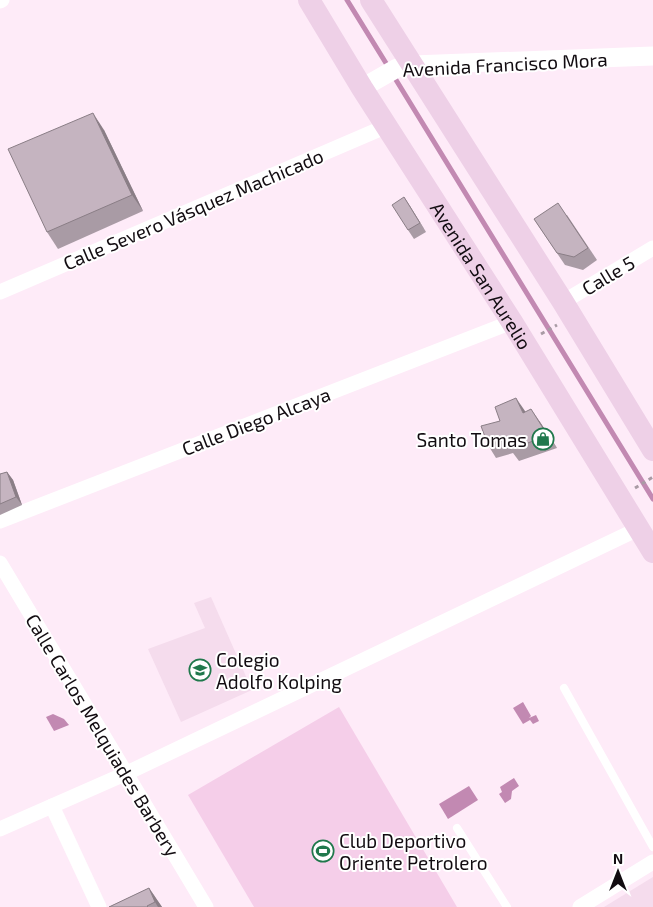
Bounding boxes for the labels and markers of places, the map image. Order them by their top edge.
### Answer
shop icon: Santo Tomas [531,427,555,451]
place label: Santo Tomas [417,428,527,451]
place label: Colegio Adolfo Kolping [216,648,342,693]
school or university icon: Colegio Adolfo Kolping [188,658,212,682]
place label: Club Deportivo Oriente Petrolero [339,829,488,874]
sports icon: Club Deportivo Oriente Petrolero [311,839,335,863]

